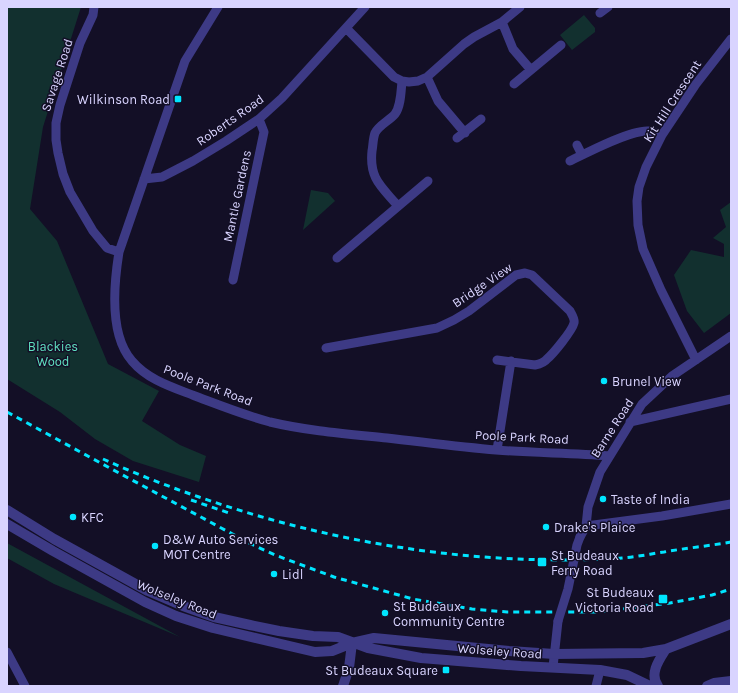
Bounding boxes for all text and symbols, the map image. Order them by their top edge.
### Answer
street label: Savage Road [38,37,76,113]
street label: Kit Hill Crescent [640,57,704,145]
street label: Roberts Road [193,91,267,149]
place label: Wilkinson Road [77,92,170,107]
marker: Wilkinson Road [173,94,183,104]
street label: Mantle Gardens [220,149,254,243]
street label: Bridge View [449,259,515,310]
park label: Blackies Wood [28,339,78,369]
street label: Poole Park Road [161,361,255,409]
place label: Brunel View [612,374,682,389]
marker: Brunel View [599,376,609,386]
street label: Barne Road [587,396,637,460]
street label: Poole Park Road [475,427,569,447]
place label: Taste of India [611,492,690,507]
marker: Taste of India [598,494,608,504]
place label: KFC [81,510,104,525]
marker: KFC [68,512,78,522]
place label: Drake's Plaice [554,520,636,535]
marker: Drake's Plaice [541,522,551,532]
place label: D&W Auto Services MOT Centre [163,532,279,562]
marker: D&W Auto Services MOT Centre [150,541,160,551]
place label: St Budeaux Ferry Road [551,548,619,578]
marker: St Budeaux Ferry Road [536,556,548,568]
place label: Lidl [282,567,303,582]
marker: Lidl [269,569,279,579]
street label: Wolseley Road [135,576,219,622]
place label: St Budeaux Victoria Road [575,585,654,615]
marker: St Budeaux Victoria Road [657,593,669,605]
place label: St Budeaux Community Centre [393,599,505,629]
marker: St Budeaux Community Centre [380,608,390,618]
street label: Wolseley Road [457,641,543,661]
place label: St Budeaux Square [325,663,438,679]
marker: St Budeaux Square [441,665,451,675]

